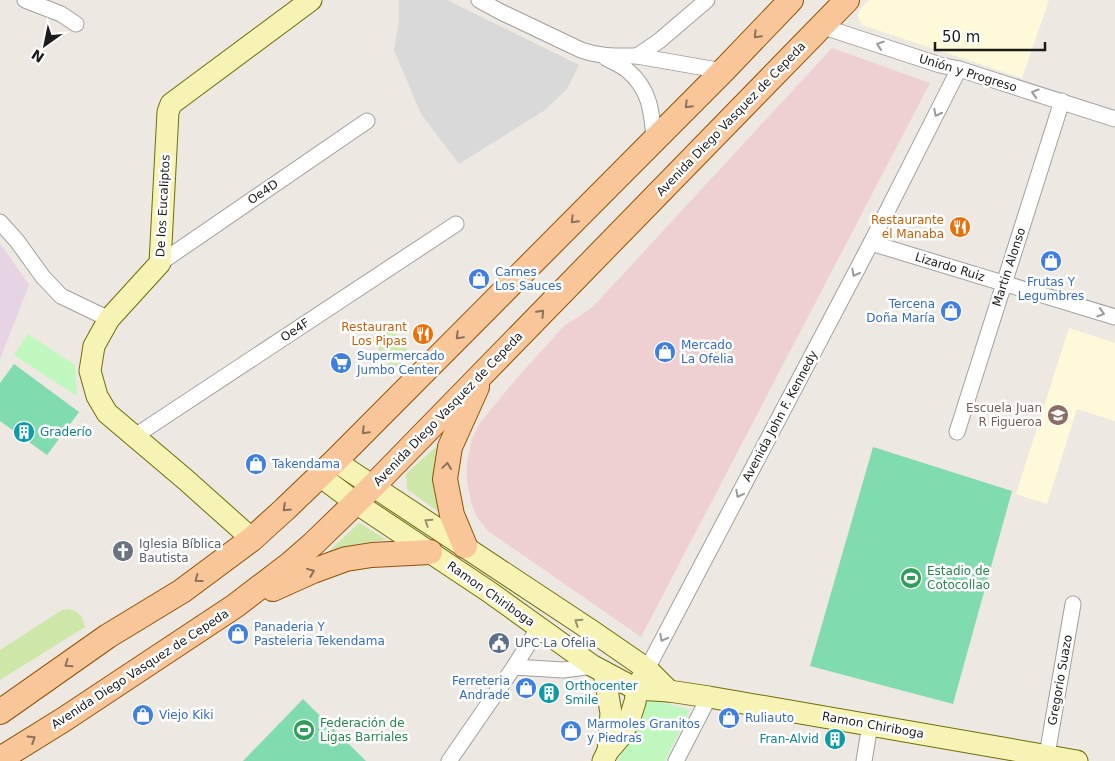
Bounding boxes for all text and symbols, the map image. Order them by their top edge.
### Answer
north arrow [20,20,70,70]
scale bar [935,20,1045,52]
text: 50 m [942,28,980,46]
one-way arrow [754,29,763,38]
street label: Avenida Diego Vasquez de Cepeda [654,39,808,199]
one-way arrow [876,41,885,51]
text: N [29,46,47,66]
street label: Unión y Progreso [917,51,1019,95]
one-way arrow [1032,89,1040,99]
one-way arrow [685,99,694,108]
one-way arrow [933,108,943,117]
street label: De los Eucaliptos [153,154,173,258]
street label: Oe4D [245,177,281,207]
place label: Restaurante el Manaba [871,213,944,241]
one-way arrow [570,214,579,223]
restaurant icon: Restaurante el Manaba [948,215,972,239]
street label: Martin Alonso [990,226,1028,308]
shop icon: Frutas Y Legumbres [1039,249,1063,273]
street label: Lizardo Ruiz [913,250,987,284]
place label: Carnes Los Sauces [495,265,562,293]
shop icon: Carnes Los Sauces [467,267,491,291]
one-way arrow [851,268,861,277]
place label: Frutas Y Legumbres [1018,275,1084,303]
place label: Tercena Doña María [866,297,935,325]
shop icon: Tercena Doña María [939,299,963,323]
one-way arrow [1097,308,1105,318]
one-way arrow [536,309,545,318]
street label: Oe4F [278,316,312,344]
place label: Restaurant Los Pipas [341,320,407,348]
restaurant icon: Restaurant Los Pipas [411,322,435,346]
street label: Avenida Diego Vasquez de Cepeda [371,329,525,489]
one-way arrow [456,330,465,339]
place label: Mercado La Ofelia [681,338,734,366]
shop icon: Mercado La Ofelia [653,340,677,364]
street label: Avenida John F. Kennedy [740,348,820,484]
place label: Supermercado Jumbo Center [356,349,445,377]
supermarket icon: Supermercado Jumbo Center [329,351,353,375]
place label: Escuela Juan R Figueroa [966,401,1042,429]
school or university icon: Escuela Juan R Figueroa [1046,403,1070,427]
building icon: Graderío [12,420,36,444]
place label: Graderío [40,425,92,439]
one-way arrow [362,425,371,434]
shop icon: Takendama [244,452,268,476]
place label: Takendama [271,457,340,471]
one-way arrow [441,461,452,469]
one-way arrow [735,489,745,498]
one-way arrow [283,502,292,511]
one-way arrow [425,519,434,528]
place label: Iglesia Bíblica Bautista [139,537,221,565]
church icon: Iglesia Bíblica Bautista [111,539,135,563]
street label: Ramon Chiriboga [445,559,537,629]
place label: Estadio de Cotocollao [927,564,990,592]
sports icon: Estadio de Cotocollao [899,566,923,590]
one-way arrow [306,568,315,578]
one-way arrow [194,573,204,582]
street label: Avenida Diego Vasquez de Cepeda [49,606,231,732]
one-way arrow [574,619,584,628]
place label: Panaderia Y Pasteleria Tekendama [254,620,385,648]
shop icon: Panaderia Y Pasteleria Tekendama [226,622,250,646]
public building icon: UPC La Ofelia [487,631,511,655]
one-way arrow [659,633,669,642]
street label: Gregorio Suazo [1045,634,1075,726]
place label: UPC La Ofelia [515,636,596,650]
one-way arrow [64,658,73,667]
place label: Ferreteria Andrade [452,674,510,702]
shop icon: Ferreteria Andrade [514,676,538,700]
place label: Orthocenter Smile [565,679,638,707]
building icon: Orthocenter Smile [537,681,561,705]
shop icon: Viejo Kiki [131,703,155,727]
shop icon: Ruliauto [717,706,741,730]
place label: Viejo Kiki [159,708,214,722]
street label: Ramon Chiriboga [821,709,925,741]
place label: Ruliauto [745,711,794,725]
place label: Federación de Ligas Barriales [320,716,408,744]
place label: Marmoles Granitos y Piedras [587,717,700,745]
sports icon: Federación de Ligas Barriales [292,718,316,742]
shop icon: Marmoles Granitos y Piedras [559,719,583,743]
building icon: Fran-Alvid [823,727,847,751]
place label: Fran-Alvid [759,732,819,746]
one-way arrow [26,736,35,746]

